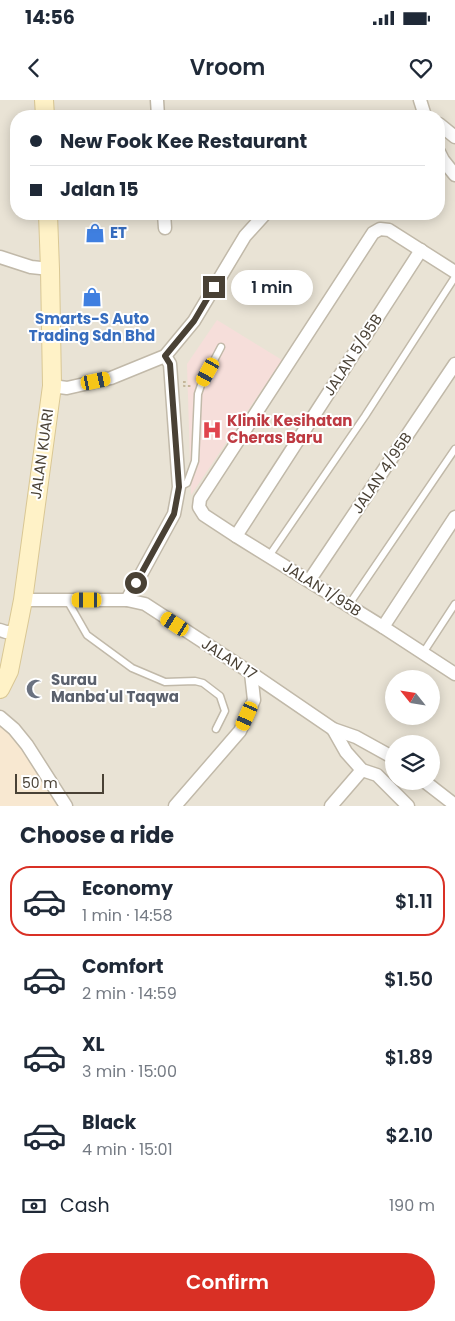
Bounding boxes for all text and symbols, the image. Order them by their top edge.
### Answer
text: 14:56 [25,4,75,31]
text: Vroom [190,52,265,83]
icon: back [20,54,48,82]
icon: heart [407,54,435,82]
text: New Fook Kee Restaurant [60,128,307,155]
text: Jalan 15 [60,176,139,203]
shop icon: ET [84,222,106,244]
place label: ET [110,222,127,243]
callout: 1 min [232,270,314,304]
route end [203,276,225,298]
text: 1 min [251,276,293,299]
shop icon: Smarts-S Auto Trading Sdn Bhd [81,286,103,308]
place label: Smarts-S Auto Trading Sdn Bhd [29,308,155,346]
street label: JALAN 5/95B [318,310,387,400]
car [194,355,221,389]
car [79,371,112,391]
street label: JALAN KUARI [25,407,58,501]
place label: Klinik Kesihatan Cheras Baru [227,410,352,448]
hospital icon: Klinik Kesihatan Cheras Baru [201,419,223,441]
street label: JALAN 4/95B [347,428,417,517]
street label: JALAN 1/95B [279,556,366,621]
route start [125,572,147,594]
car [72,593,102,608]
car [158,610,191,638]
street label: JALAN 17 [197,633,261,684]
place label: Surau Manba'ul Taqwa [51,669,179,707]
north arrow [385,670,440,725]
map controls [385,670,440,790]
mosque icon: Surau Manba'ul Taqwa [25,678,47,700]
car [234,699,259,733]
button: layers [385,735,440,790]
scale bar [15,771,104,794]
text: 50 m [22,773,58,793]
text: Choose a ride [20,820,174,851]
text: Economy [82,875,173,902]
icon: car [22,879,67,924]
text: $1.11 [395,888,433,915]
text: 1 min · 14:58 [82,904,173,927]
text: Comfort [82,953,164,980]
icon: car [22,957,67,1002]
text: $1.50 [384,966,433,993]
text: 2 min · 14:59 [82,982,177,1005]
text: XL [82,1031,105,1058]
icon: car [22,1035,67,1080]
text: $1.89 [385,1044,433,1071]
text: 3 min · 15:00 [82,1060,177,1083]
text: Black [82,1109,136,1136]
icon: car [22,1113,67,1158]
text: $2.10 [386,1122,433,1149]
text: 4 min · 15:01 [82,1138,173,1161]
icon: cash [20,1192,48,1220]
text: Cash [60,1192,110,1219]
text: 190 m [389,1194,435,1217]
button: Confirm [20,1253,435,1311]

